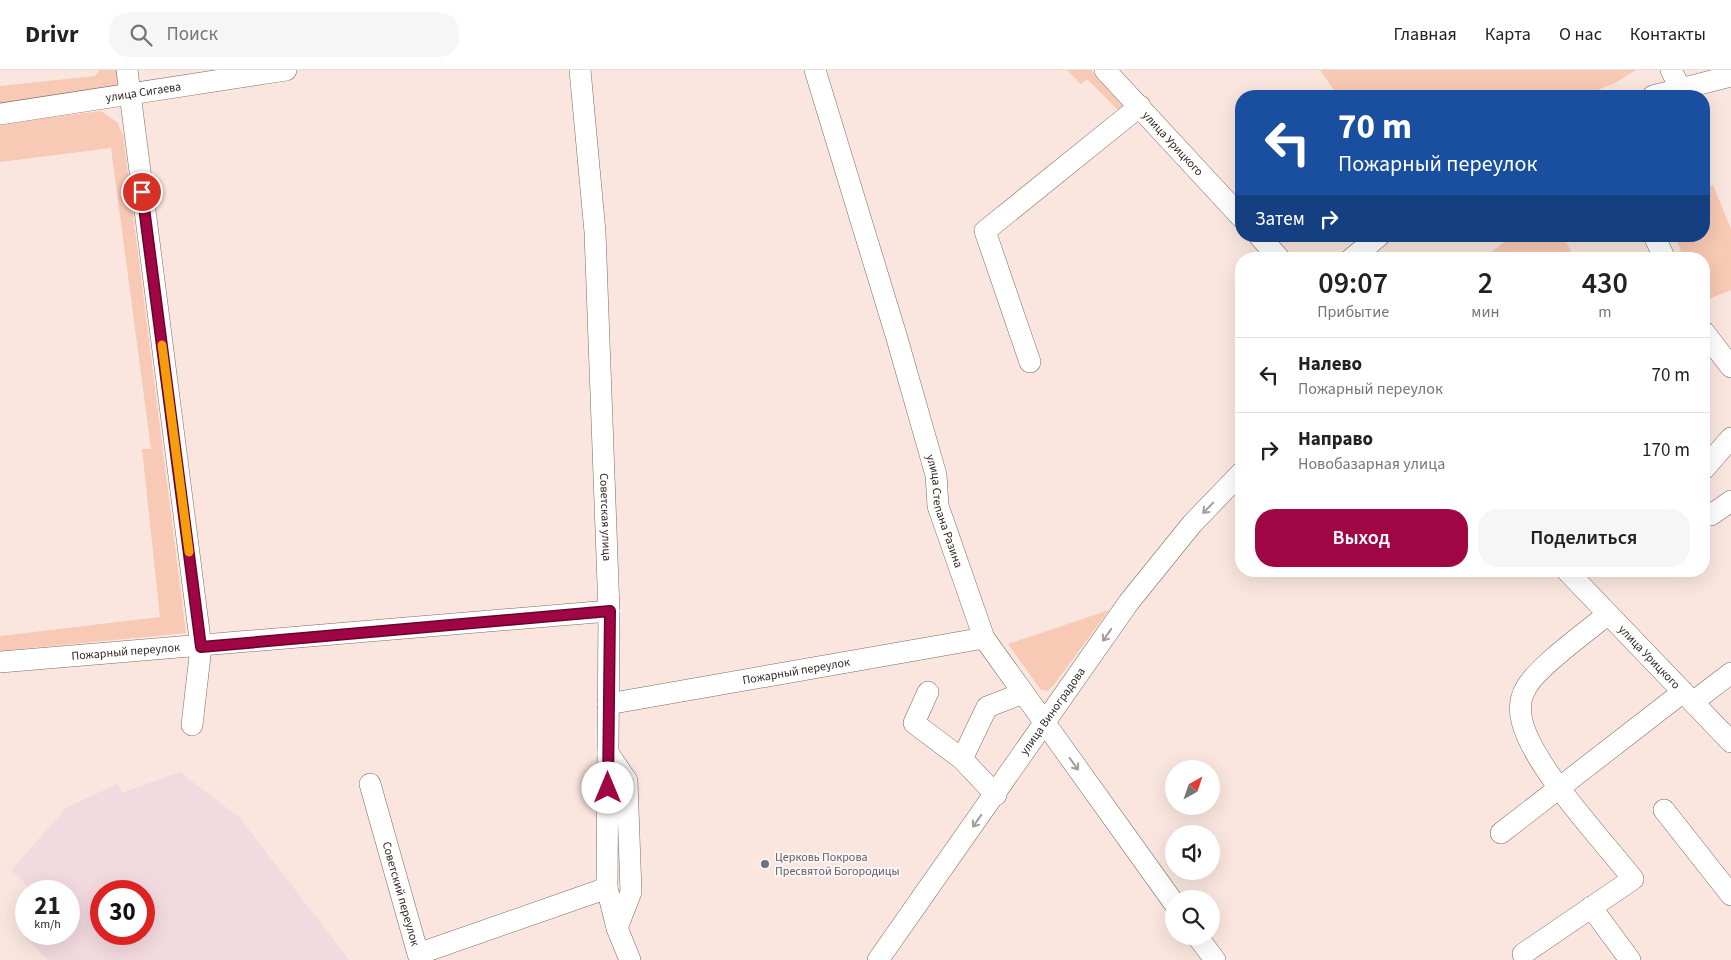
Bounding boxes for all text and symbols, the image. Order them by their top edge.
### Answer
search box [109,12,459,57]
text: Drivr [25,17,79,52]
icon: search [127,21,155,49]
text: Поиск [167,21,218,48]
text: Главная [1394,22,1457,47]
text: Карта [1485,22,1531,47]
text: О нас [1559,22,1602,47]
text: Контакты [1630,22,1706,47]
street label: улица Сигаева [104,78,182,107]
text: 70 m [1338,102,1412,152]
street label: улица Урицкого [1138,107,1207,180]
icon: left [1255,110,1320,175]
text: Пожарный переулок [1338,148,1537,180]
pin [121,171,163,213]
icon: arrive [128,178,156,206]
icon: right [1315,205,1343,233]
text: Затем [1255,206,1305,233]
text: 09:07 [1318,262,1388,305]
text: 2 [1478,262,1493,305]
text: 430 [1582,262,1628,305]
text: Прибытие [1317,301,1389,323]
text: мин [1471,301,1500,323]
text: m [1598,301,1611,323]
text: Налево [1298,351,1362,378]
icon: left [1255,361,1283,389]
text: 70 m [1652,362,1690,389]
text: Пожарный переулок [1298,378,1443,400]
text: Направо [1298,426,1373,453]
icon: right [1255,436,1283,464]
text: 170 m [1642,437,1690,464]
street label: улица Степана Разина [922,452,967,570]
text: Новобазарная улица [1298,453,1445,475]
street label: Советская улица [595,473,615,561]
one-way arrow [1202,502,1214,514]
button: Выход [1255,509,1468,567]
button: Поделиться [1478,509,1690,567]
street label: улица Урицкого [1614,621,1684,693]
one-way arrow [1102,628,1112,642]
street label: Пожарный переулок [71,639,181,665]
street label: Пожарный переулок [741,654,851,689]
street label: улица Виноградова [1016,664,1090,759]
one-way arrow [1069,756,1079,770]
north arrow [1165,760,1220,815]
map controls [1165,760,1220,945]
position arrow [581,761,633,813]
one-way arrow [972,814,983,827]
button: sound [1165,825,1220,880]
street label: Советский переулок [378,840,423,948]
place label: Церковь Покрова Пресвятой Богородицы [775,849,900,880]
marker: Церковь Покрова Пресвятой Богородицы [759,858,771,870]
speed limit sign: 30 [90,880,155,945]
text: 21 [34,888,61,924]
button: search [1165,890,1220,945]
text: km/h [34,916,61,933]

